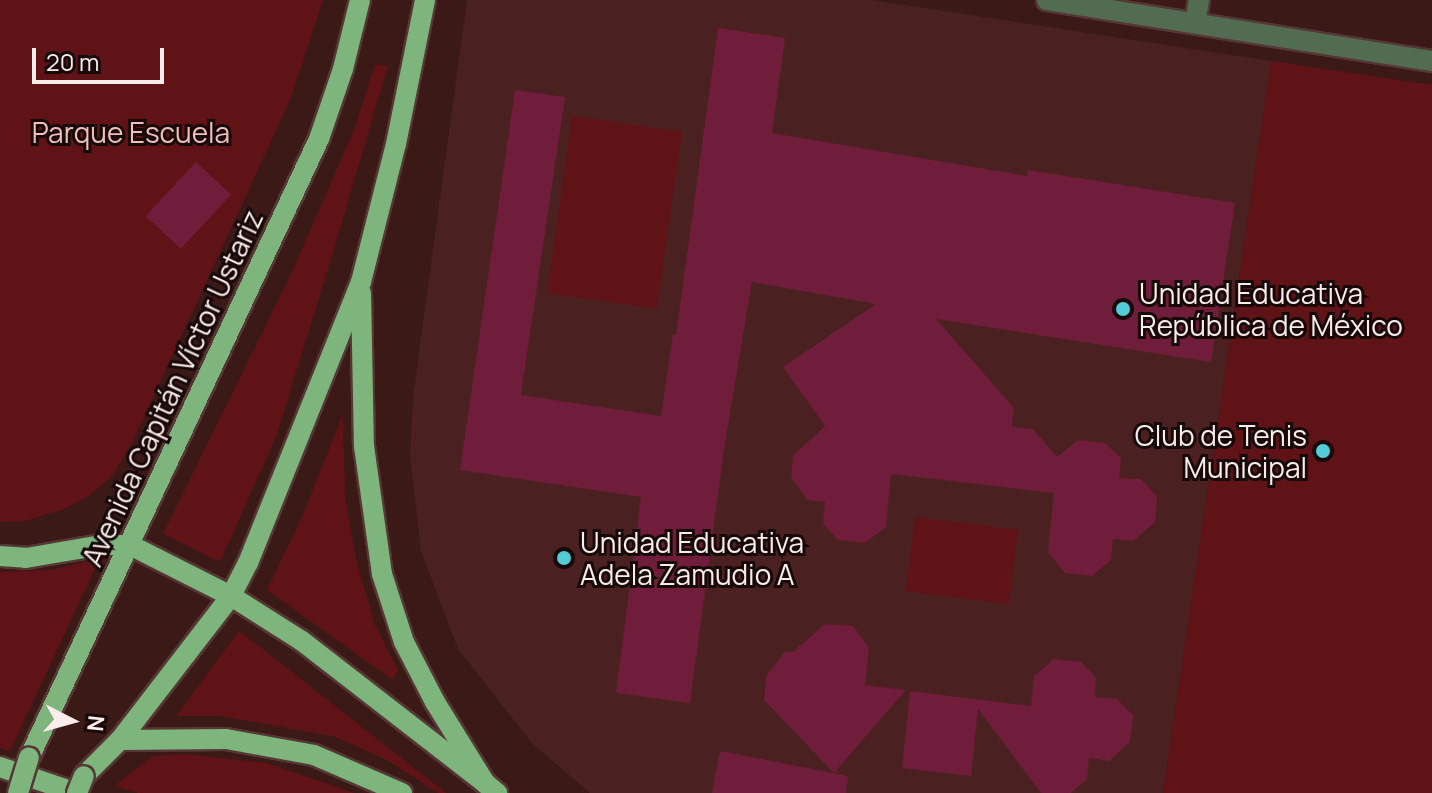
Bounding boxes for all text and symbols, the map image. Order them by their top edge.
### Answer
scale bar [36,32,168,82]
text: 20 m [46,45,99,78]
park label: Parque Escuela [32,115,230,149]
street label: Avenida Capitán Víctor Ustariz [75,205,269,571]
place label: Unidad Educativa República de México [1139,276,1403,342]
marker: Unidad Educativa República de México [1114,300,1132,318]
place label: Club de Tenis Municipal [1135,418,1307,484]
marker: Club de Tenis Municipal [1314,442,1332,460]
place label: Unidad Educativa Adela Zamudio A [580,525,804,591]
marker: Unidad Educativa Adela Zamudio A [555,549,573,567]
north arrow [32,681,112,761]
text: N [80,714,112,733]

